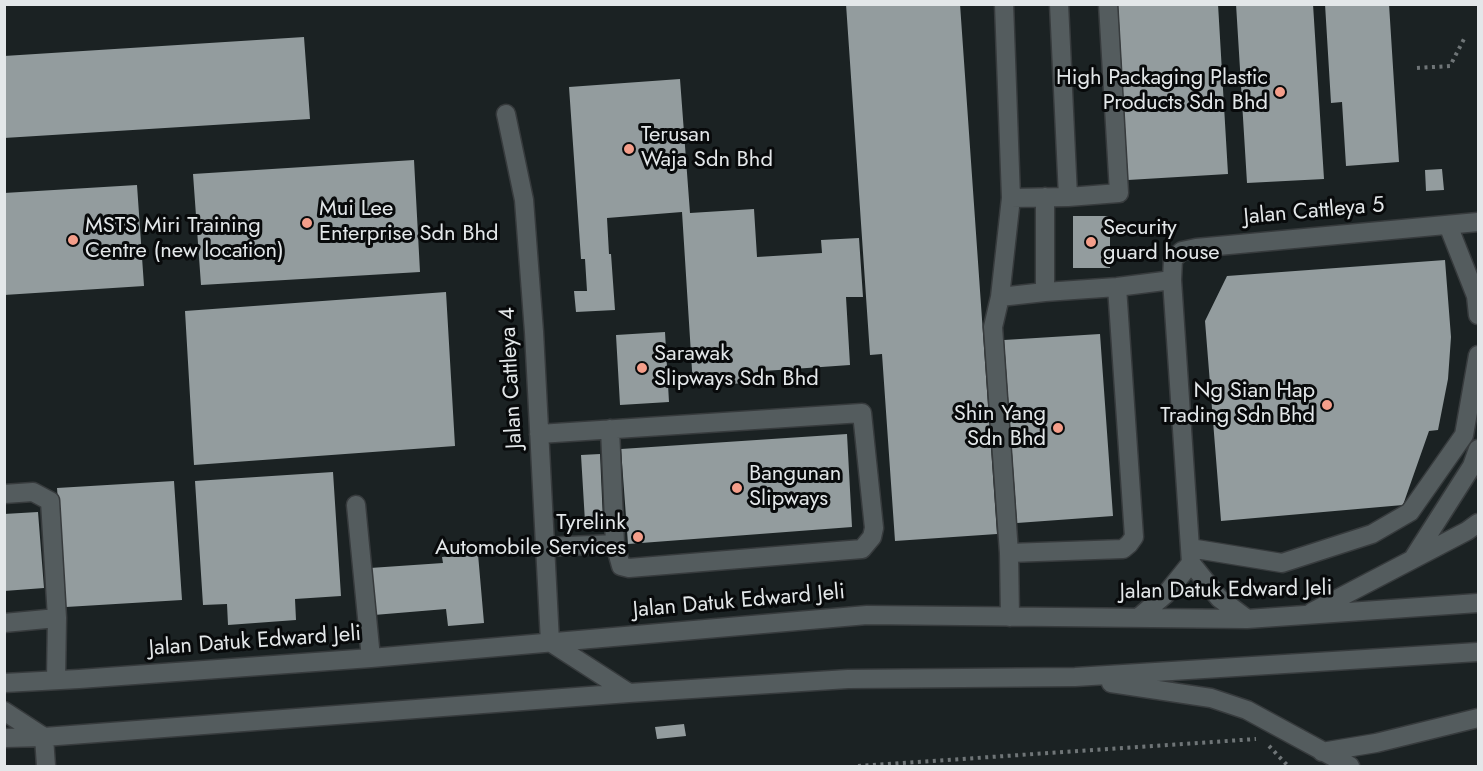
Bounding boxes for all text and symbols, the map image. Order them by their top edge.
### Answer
place label: High Packaging Plastic Products Sdn Bhd [1056,66,1268,118]
marker: High Packaging Plastic Products Sdn Bhd [1273,85,1287,99]
place label: Terusan Waja Sdn Bhd [641,123,773,174]
marker: Terusan Waja Sdn Bhd [622,142,636,156]
street label: Jalan Cattleya 5 [1243,193,1385,231]
place label: Mui Lee Enterprise Sdn Bhd [319,197,499,248]
place label: MSTS Miri Training Centre (new location) [85,214,284,266]
marker: Mui Lee Enterprise Sdn Bhd [300,216,314,230]
place label: Security guard house [1103,216,1220,268]
marker: MSTS Miri Training Centre (new location) [66,233,80,247]
marker: Security guard house [1084,235,1098,249]
street label: Jalan Cattleya 4 [495,307,529,449]
place label: Sarawak Slipways Sdn Bhd [654,342,819,394]
marker: Sarawak Slipways Sdn Bhd [635,361,649,375]
place label: Ng Sian Hap Trading Sdn Bhd [1160,379,1315,430]
marker: Ng Sian Hap Trading Sdn Bhd [1320,398,1334,412]
place label: Shin Yang Sdn Bhd [954,402,1046,454]
marker: Shin Yang Sdn Bhd [1051,421,1065,435]
place label: Bangunan Slipways [749,462,841,514]
marker: Bangunan Slipways [730,481,744,495]
place label: Tyrelink Automobile Services [435,511,626,562]
marker: Tyrelink Automobile Services [631,530,645,544]
street label: Jalan Datuk Edward Jeli [1120,576,1332,606]
street label: Jalan Datuk Edward Jeli [632,580,846,624]
street label: Jalan Datuk Edward Jeli [148,621,362,663]

